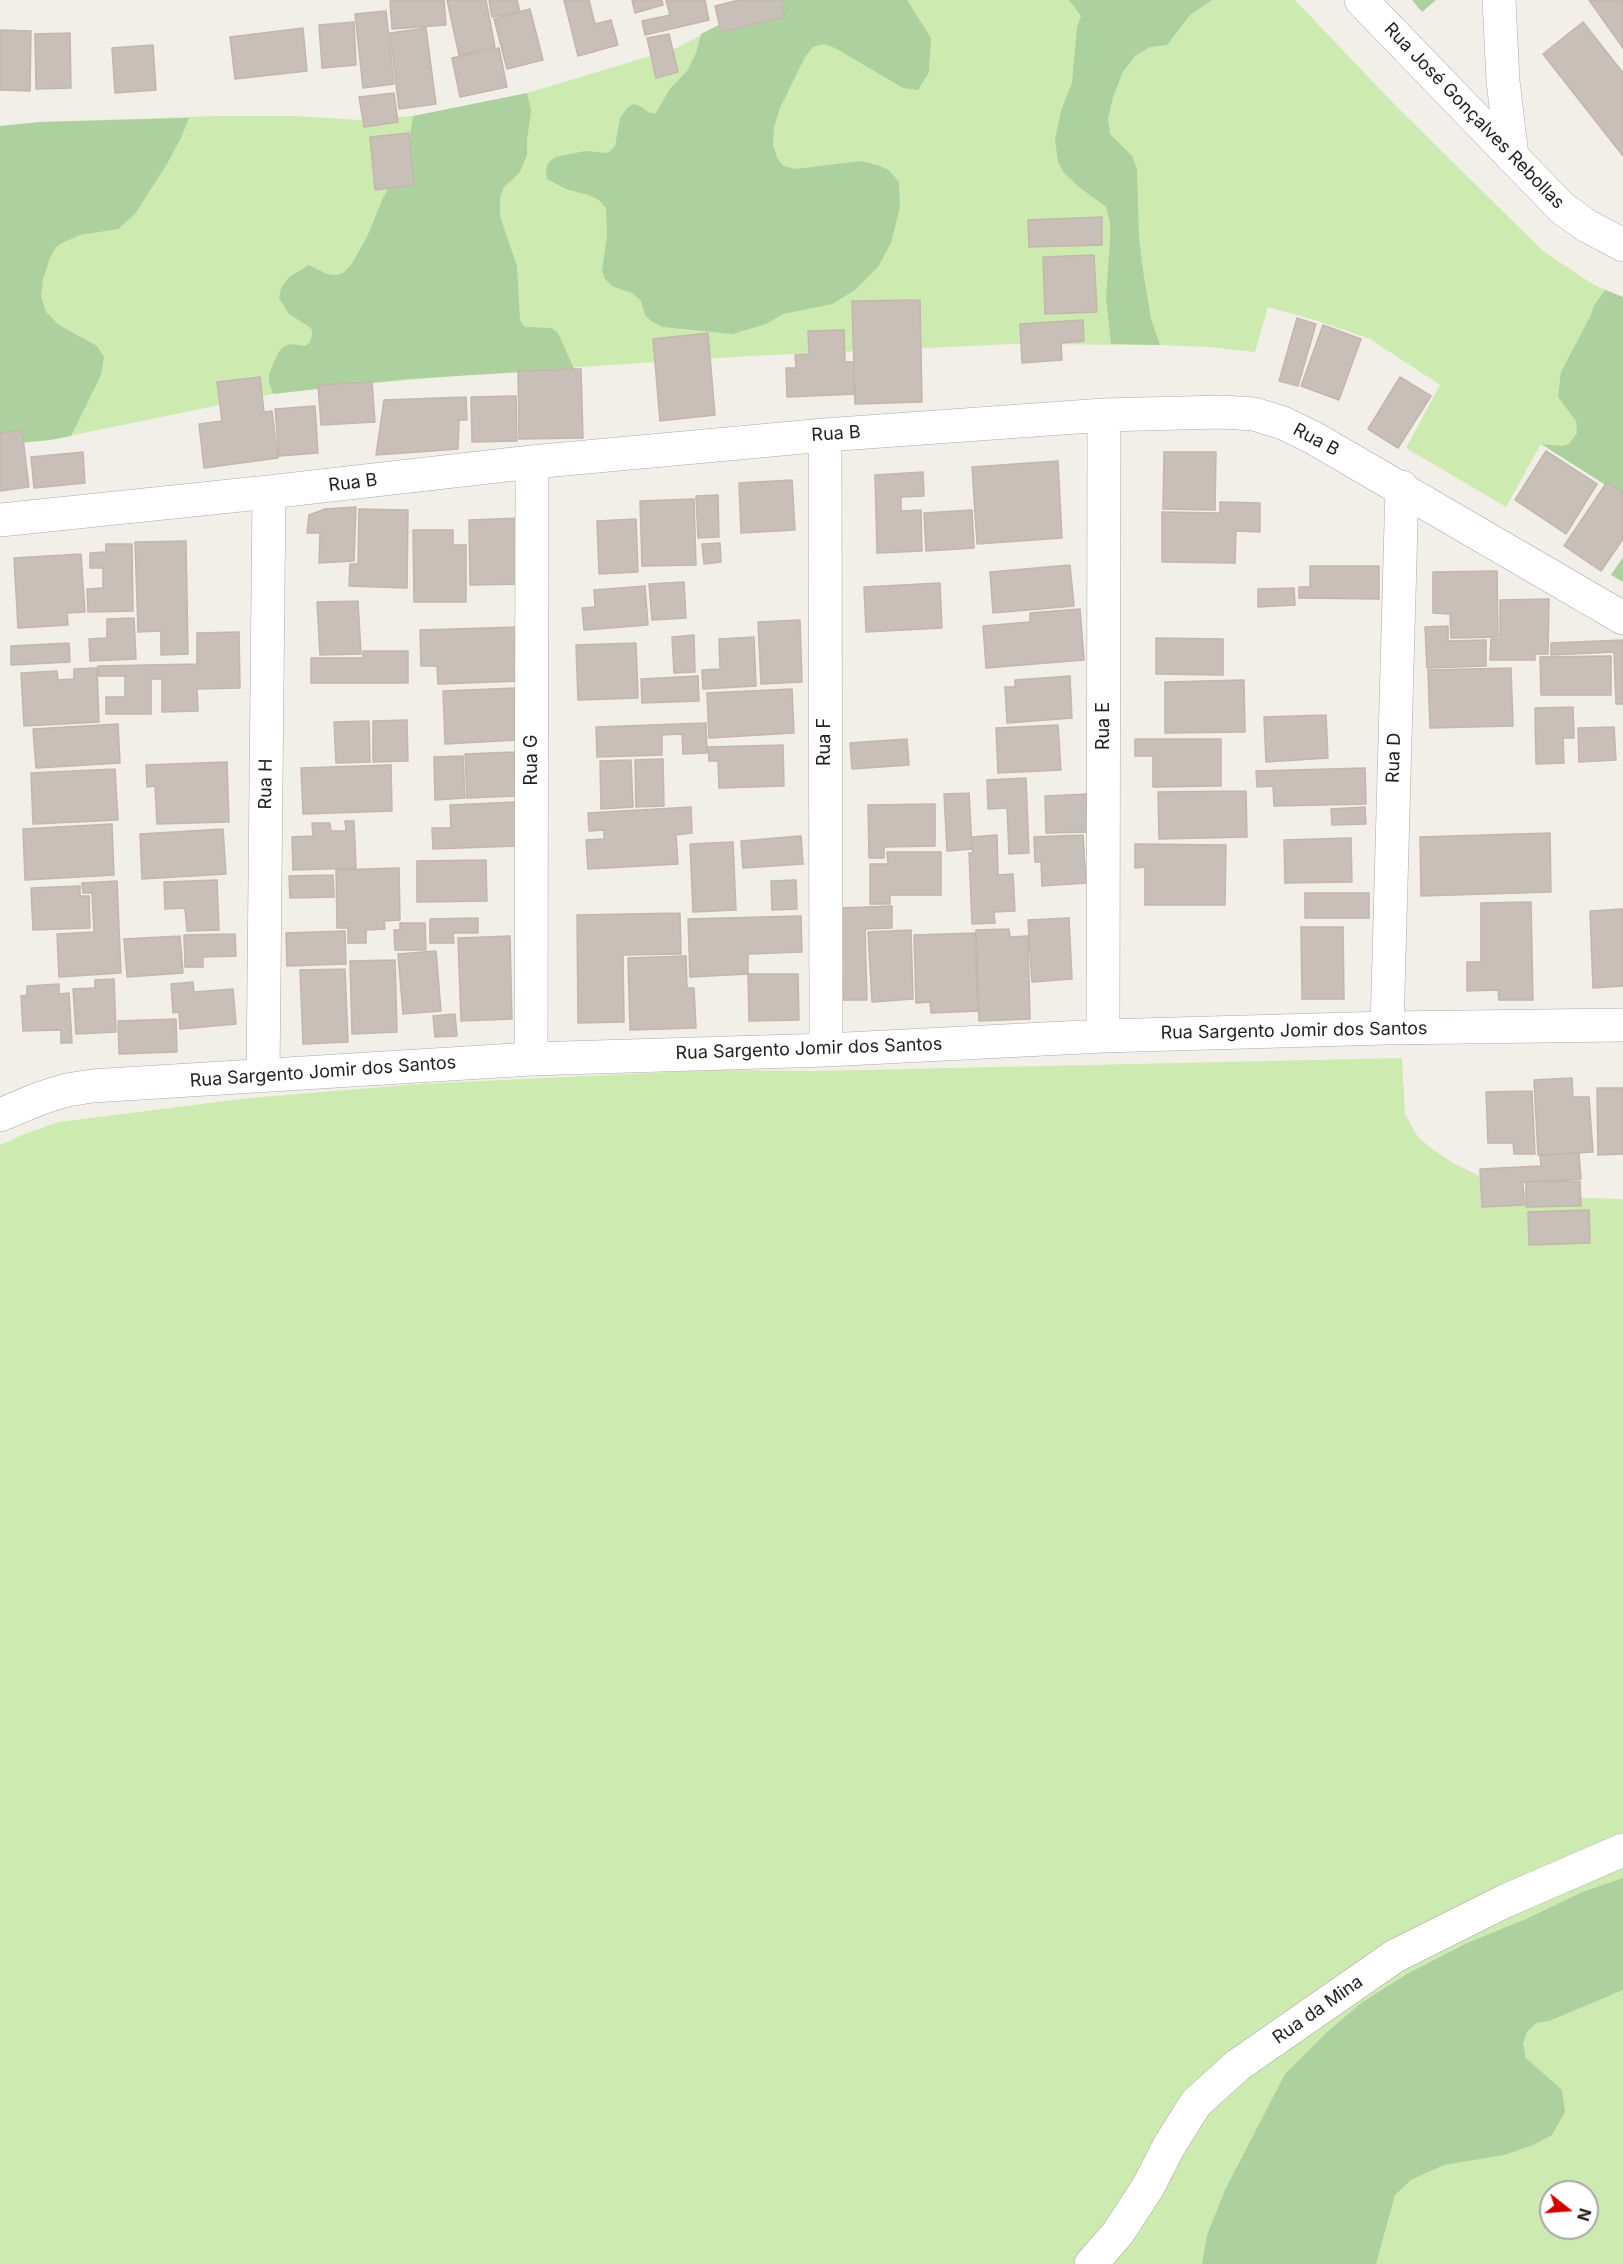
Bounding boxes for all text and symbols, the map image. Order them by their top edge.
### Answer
street label: Rua José Gonçalves Rebollas [1379,19,1569,213]
street label: Rua B [1289,419,1343,461]
street label: Rua B [811,422,861,446]
street label: Rua B [327,469,379,497]
street label: Rua E [1093,702,1115,750]
street label: Rua F [814,718,836,766]
street label: Rua D [1382,732,1406,784]
street label: Rua G [521,735,543,785]
street label: Rua H [255,758,277,810]
street label: Rua Sargento Jomir dos Santos [1160,1018,1428,1044]
street label: Rua Sargento Jomir dos Santos [675,1034,943,1064]
street label: Rua Sargento Jomir dos Santos [189,1052,457,1092]
street label: Rua da Mina [1269,1971,1367,2049]
north arrow [1539,2180,1599,2240]
text: N [1573,2206,1596,2223]

